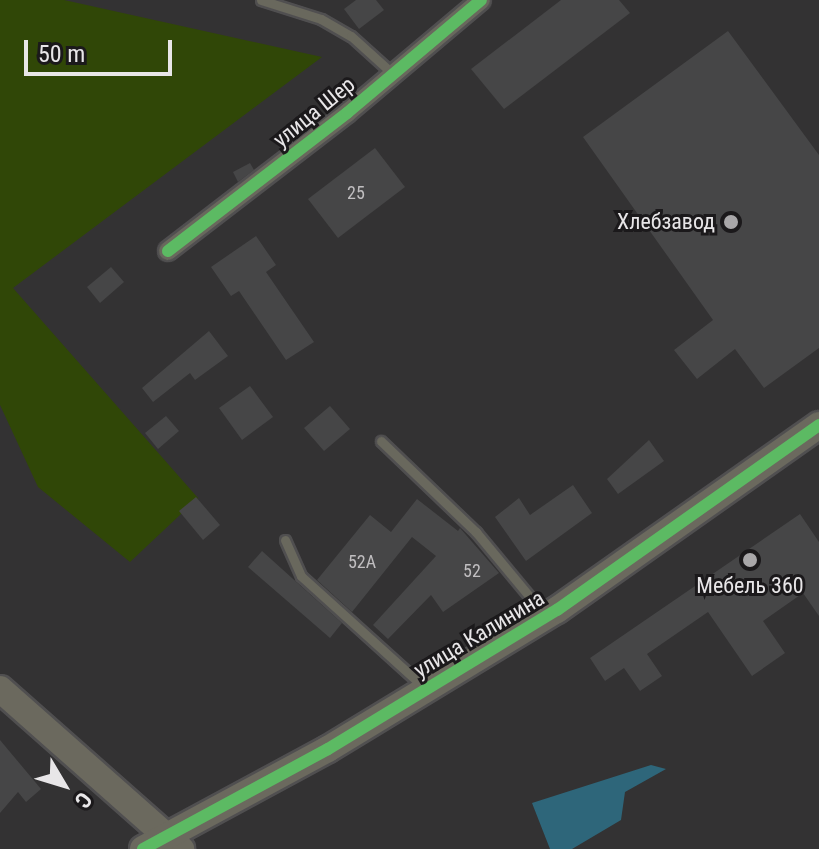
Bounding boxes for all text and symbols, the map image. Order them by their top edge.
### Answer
scale bar [28,24,176,74]
text: 50 m [38,40,85,68]
street label: улица Шер [268,71,360,153]
house number: 25 [347,182,365,204]
place label: Хлебзавод [617,209,715,235]
marker: Хлебзавод [722,213,740,231]
house number: 52А [348,551,376,573]
marker: Мебель 360 [741,551,759,569]
house number: 52 [463,560,481,582]
place label: Мебель 360 [696,573,804,599]
street label: улица Калинина [409,585,549,683]
north arrow [24,745,104,825]
text: С [70,787,97,813]

